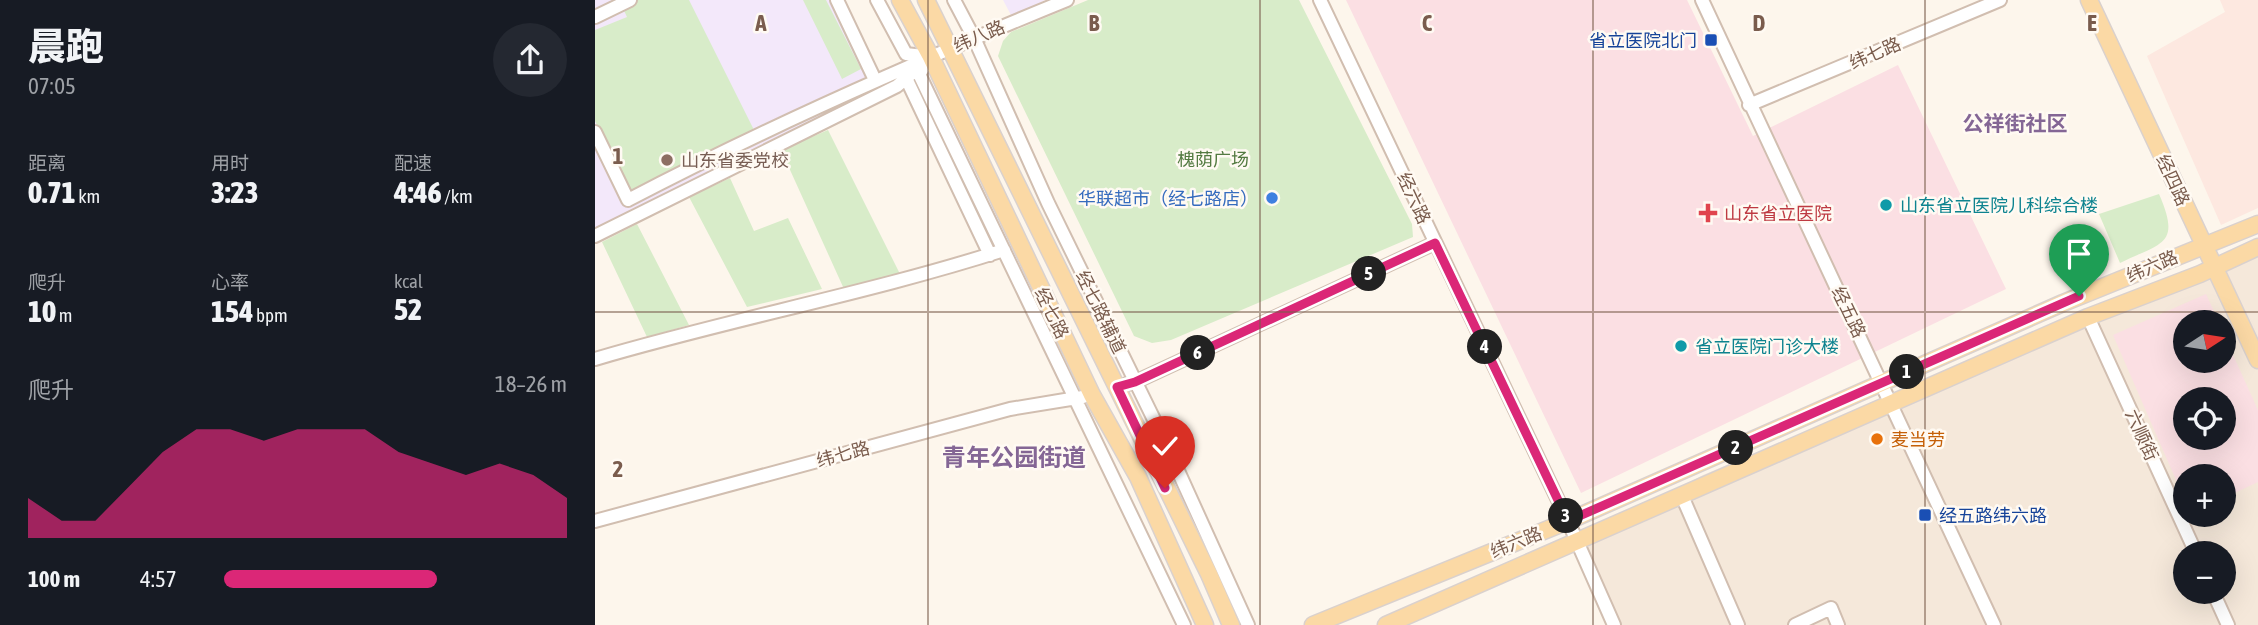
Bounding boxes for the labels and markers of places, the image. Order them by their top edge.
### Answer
place label: 省立医院北门 [1589,30,1697,51]
marker: 省立医院北门 [1703,32,1719,48]
place label: 山东省委党校 [681,150,789,171]
marker: 山东省委党校 [659,152,675,168]
place label: 华联超市（经七路店） [1078,188,1258,209]
marker: 华联超市（经七路店） [1264,190,1280,206]
place label: 山东省立医院儿科综合楼 [1900,195,2098,216]
marker: 山东省立医院儿科综合楼 [1878,197,1894,213]
marker: 山东省立医院 [1698,203,1718,223]
place label: 山东省立医院 [1724,203,1832,224]
pin [2049,224,2109,296]
pin: 5 [1351,256,1387,292]
pin: 4 [1467,330,1503,364]
pin: 6 [1181,336,1215,370]
place label: 省立医院门诊大楼 [1695,336,1839,357]
marker: 省立医院门诊大楼 [1673,338,1689,354]
pin: 1 [1889,354,1925,390]
pin [1135,416,1195,488]
place label: 麦当劳 [1891,429,1945,450]
pin: 2 [1719,430,1753,466]
marker: 麦当劳 [1869,431,1885,447]
pin: 3 [1549,498,1583,534]
place label: 经五路纬六路 [1939,505,2047,526]
marker: 经五路纬六路 [1917,507,1933,523]

